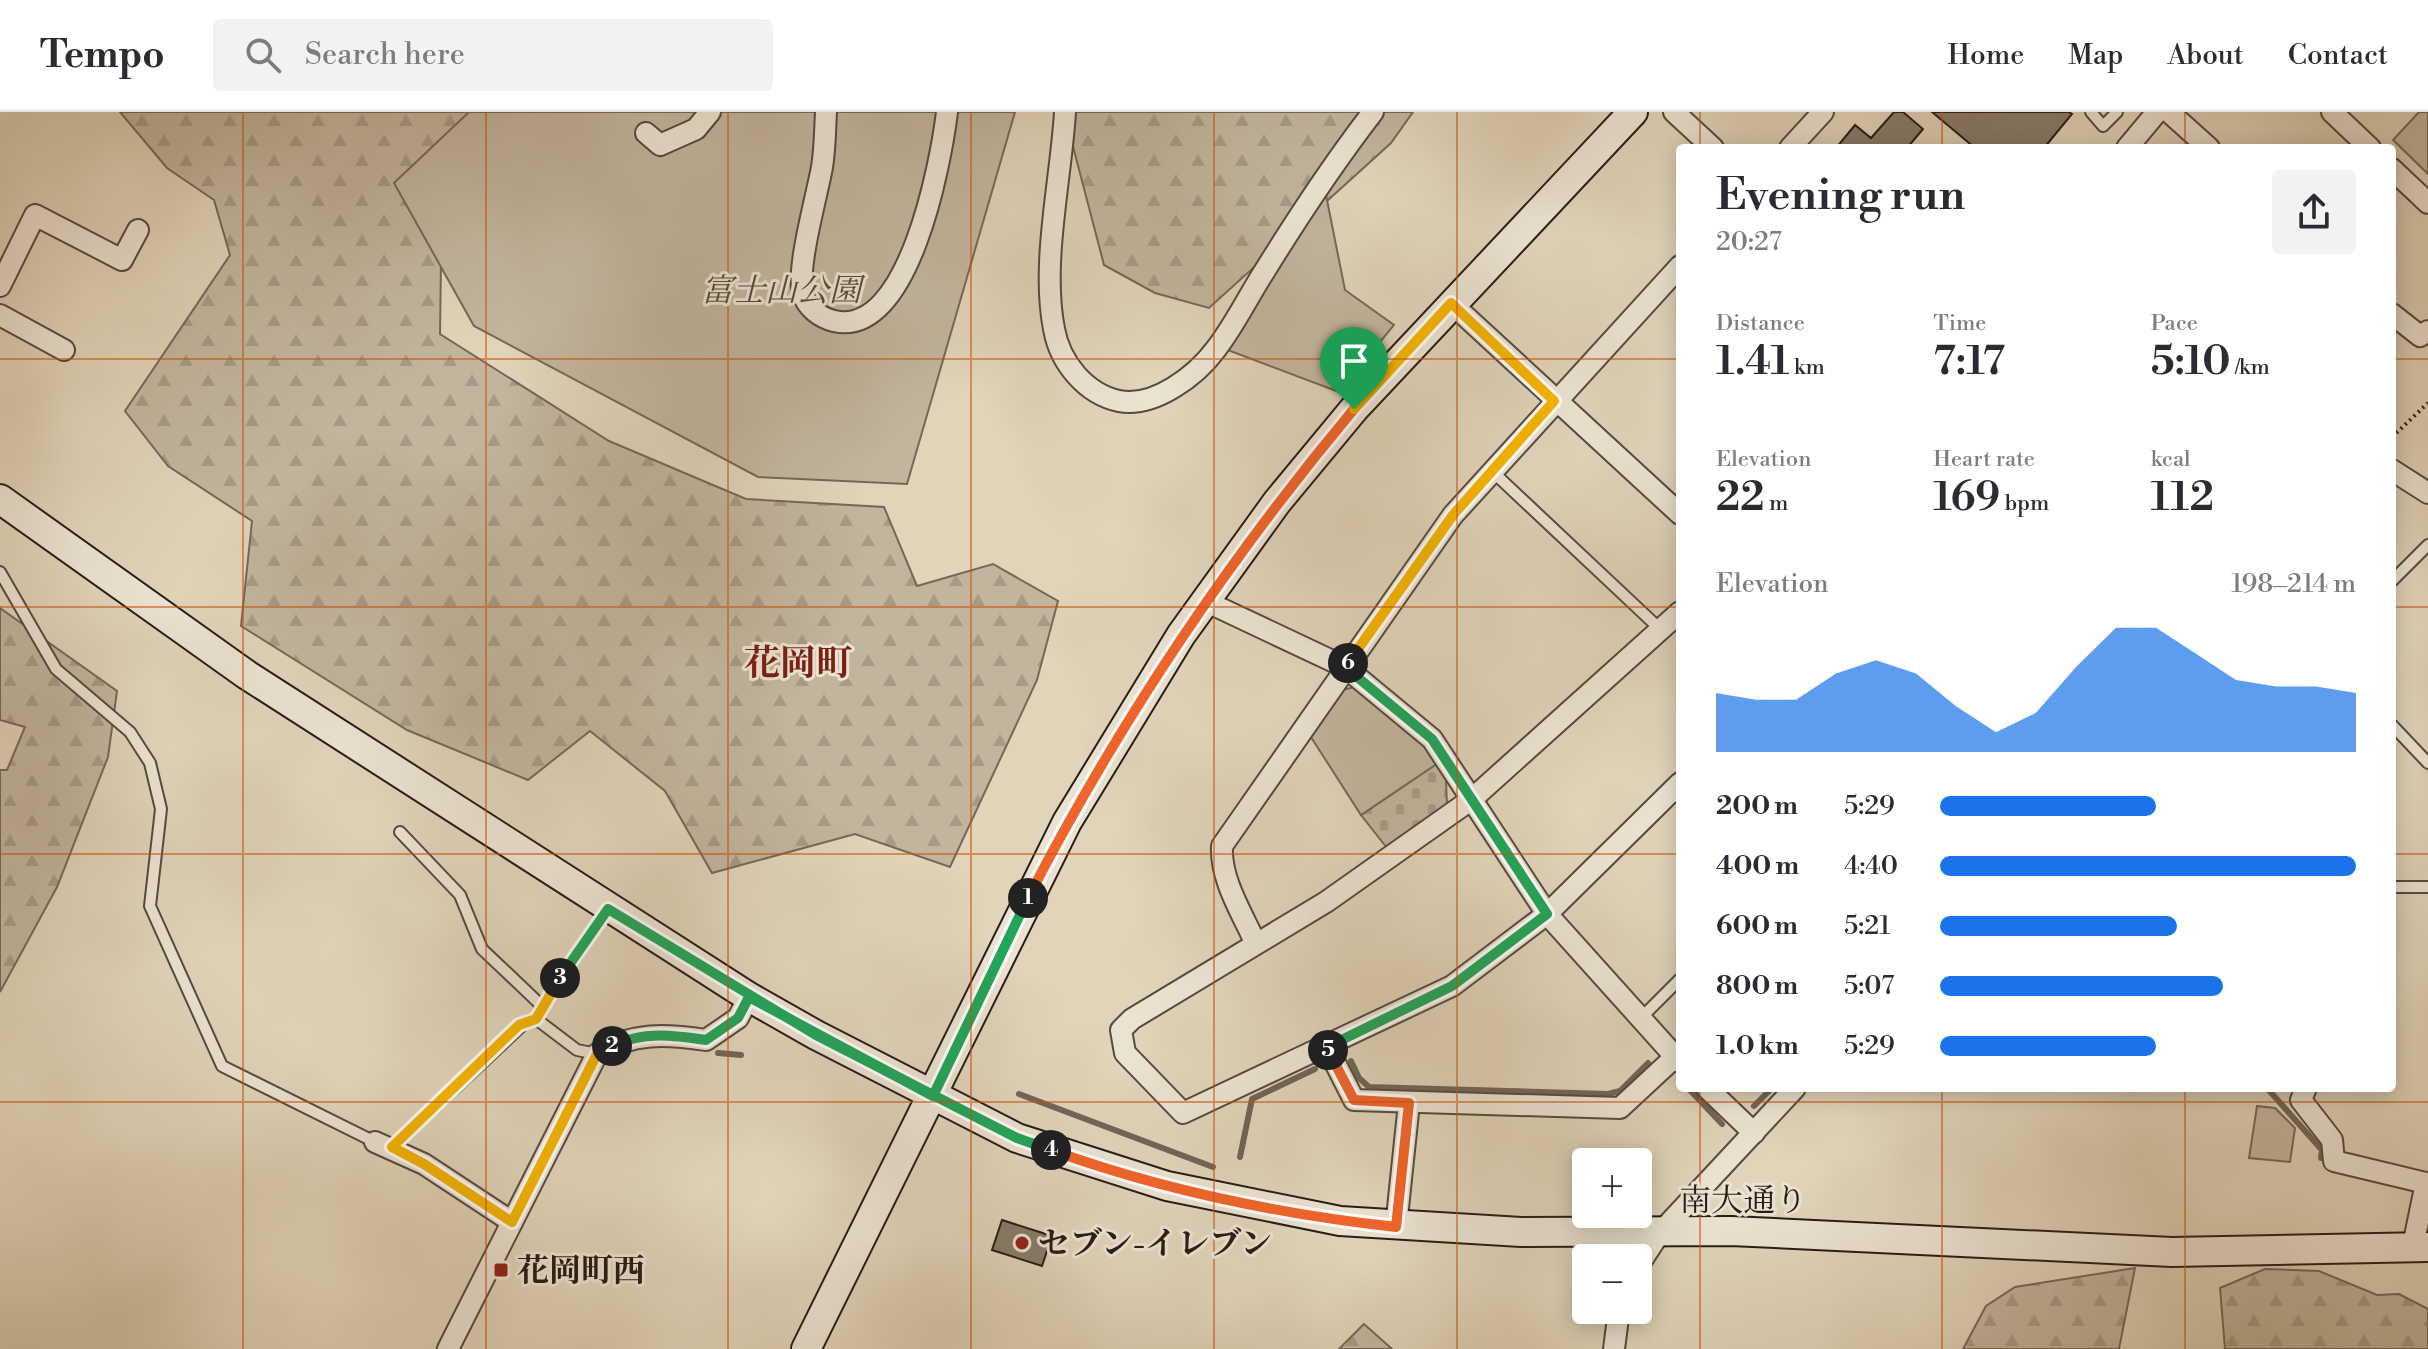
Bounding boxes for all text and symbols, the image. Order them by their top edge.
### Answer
search box [213,19,773,91]
text: Tempo [40,32,165,79]
icon: search [241,33,285,77]
text: Search here [305,36,465,74]
text: Home [1948,38,2024,73]
text: Map [2068,38,2123,73]
text: About [2167,38,2244,73]
text: Contact [2288,38,2388,73]
text: Evening run [1716,168,1965,223]
button: share [2272,170,2356,254]
text: 20:27 [1716,226,1782,258]
park label: 富士山公園 [701,271,866,311]
text: Distance [1716,310,1805,337]
text: Time [1933,310,1986,337]
text: Pace [2151,310,2198,337]
pin [1320,327,1388,409]
text: 1.41 [1716,337,1789,387]
text: 7:17 [1933,337,2005,387]
text: 5:10 [2151,337,2230,387]
icon: arrive [1332,339,1376,383]
text: km [1789,354,1825,381]
text: /km [2230,354,2270,381]
text: Elevation [1716,446,1811,473]
text: Heart rate [1933,446,2035,473]
text: kcal [2151,446,2191,473]
text: 22 [1716,473,1765,523]
text: 169 [1933,473,2000,523]
text: 112 [2151,473,2214,523]
text: m [1765,490,1788,517]
text: bpm [2000,490,2049,517]
text: Elevation [1716,568,1829,600]
text: 198–214 m [2231,568,2356,600]
district label: 花岡町 [744,642,852,687]
pin: 6 [1328,643,1368,683]
text: 6 [1341,649,1355,676]
text: 200 m [1716,790,1798,822]
text: 5:29 [1844,790,1895,822]
text: 400 m [1716,850,1799,882]
text: 4:40 [1844,850,1898,882]
pin: 1 [1008,878,1048,918]
text: 1 [1023,884,1033,911]
text: 600 m [1716,910,1798,942]
text: 5:21 [1844,910,1891,942]
pin: 3 [540,958,580,998]
text: 3 [553,964,567,991]
text: 800 m [1716,970,1798,1002]
text: 5:07 [1844,970,1894,1002]
pin: 2 [592,1026,632,1066]
pin: 5 [1308,1030,1348,1070]
text: 1.0 km [1716,1030,1799,1062]
text: 5:29 [1844,1030,1895,1062]
text: 2 [605,1032,619,1059]
text: 5 [1321,1036,1335,1063]
pin: 4 [1031,1130,1071,1170]
text: 4 [1044,1136,1058,1163]
map controls [1572,1148,1652,1324]
button: + [1572,1148,1652,1228]
street label: 南大通り [1679,1181,1807,1221]
place label: セブン-イレブン [1038,1224,1272,1264]
marker: セブン-イレブン [1013,1234,1031,1252]
button: − [1572,1244,1652,1324]
place label: 花岡町西 [517,1251,645,1291]
marker: 花岡町西 [492,1261,510,1279]

